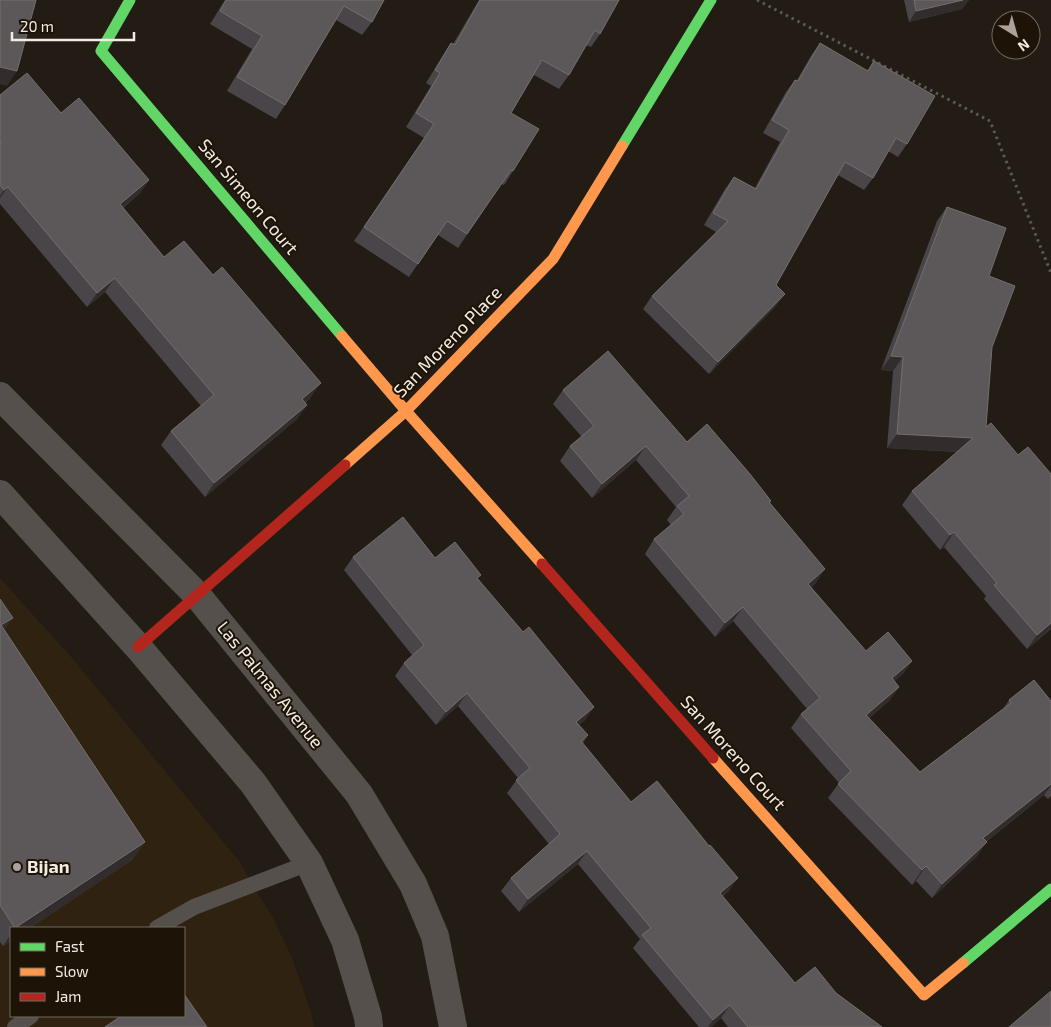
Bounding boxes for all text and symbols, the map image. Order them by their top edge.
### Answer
scale bar [12,10,135,42]
north arrow [991,10,1041,60]
text: 20 m [20,17,54,35]
text: N [1015,36,1033,56]
street label: San Simeon Court [194,134,304,259]
street label: San Moreno Place [389,281,506,401]
street label: Las Palmas Avenue [213,617,329,752]
street label: San Moreno Court [677,690,791,814]
place label: Bijan [27,855,70,877]
marker: Bijan [11,861,23,873]
legend [10,927,185,1017]
text: Fast [55,937,85,955]
text: Slow [55,962,89,980]
text: Jam [55,987,81,1005]

